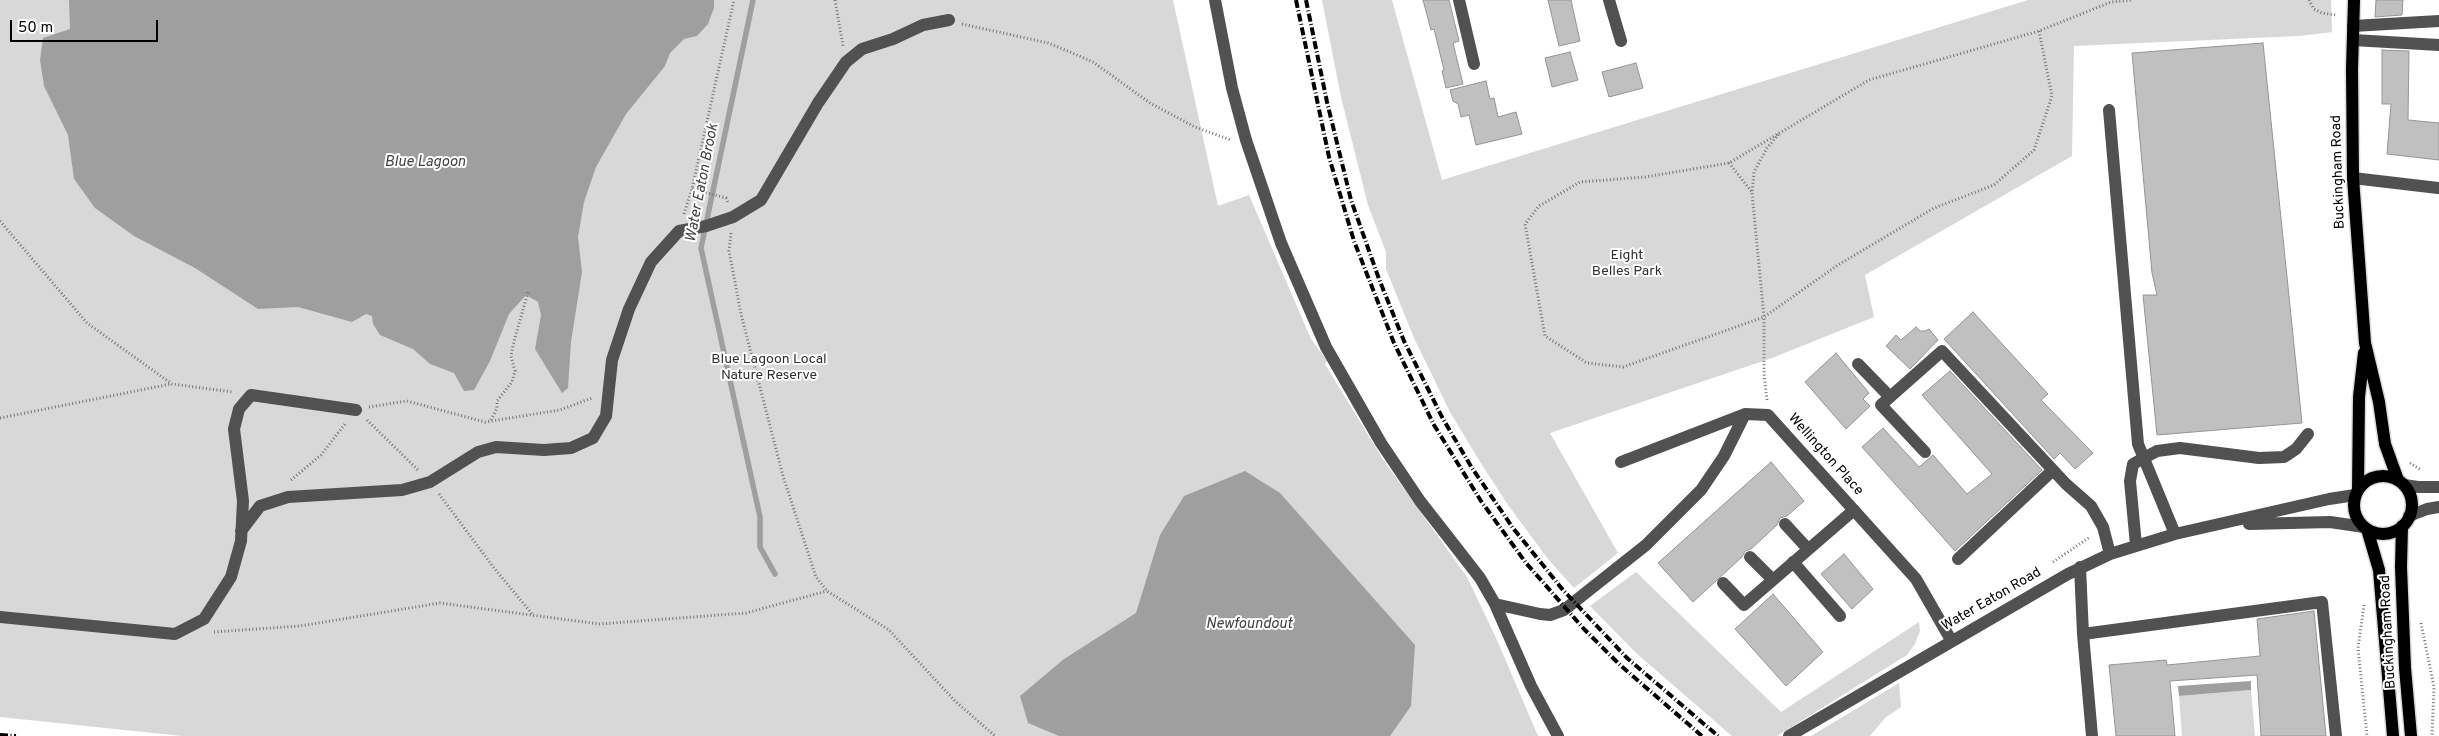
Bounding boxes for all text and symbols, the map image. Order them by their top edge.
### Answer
scale bar [12,10,160,42]
text: 50 m [18,19,53,38]
street label: Buckingham Road [2329,115,2349,229]
water label: Water Eaton Brook [683,122,723,244]
water label: Blue Lagoon [385,154,465,172]
park label: Eight Belles Park [1592,248,1662,280]
park label: Blue Lagoon Local Nature Reserve [711,352,827,384]
street label: Wellington Place [1784,410,1866,500]
street label: Water Eaton Road [1939,565,2045,635]
street label: Buckingham Road [2378,575,2400,689]
water label: Newfoundout [1206,616,1292,634]

